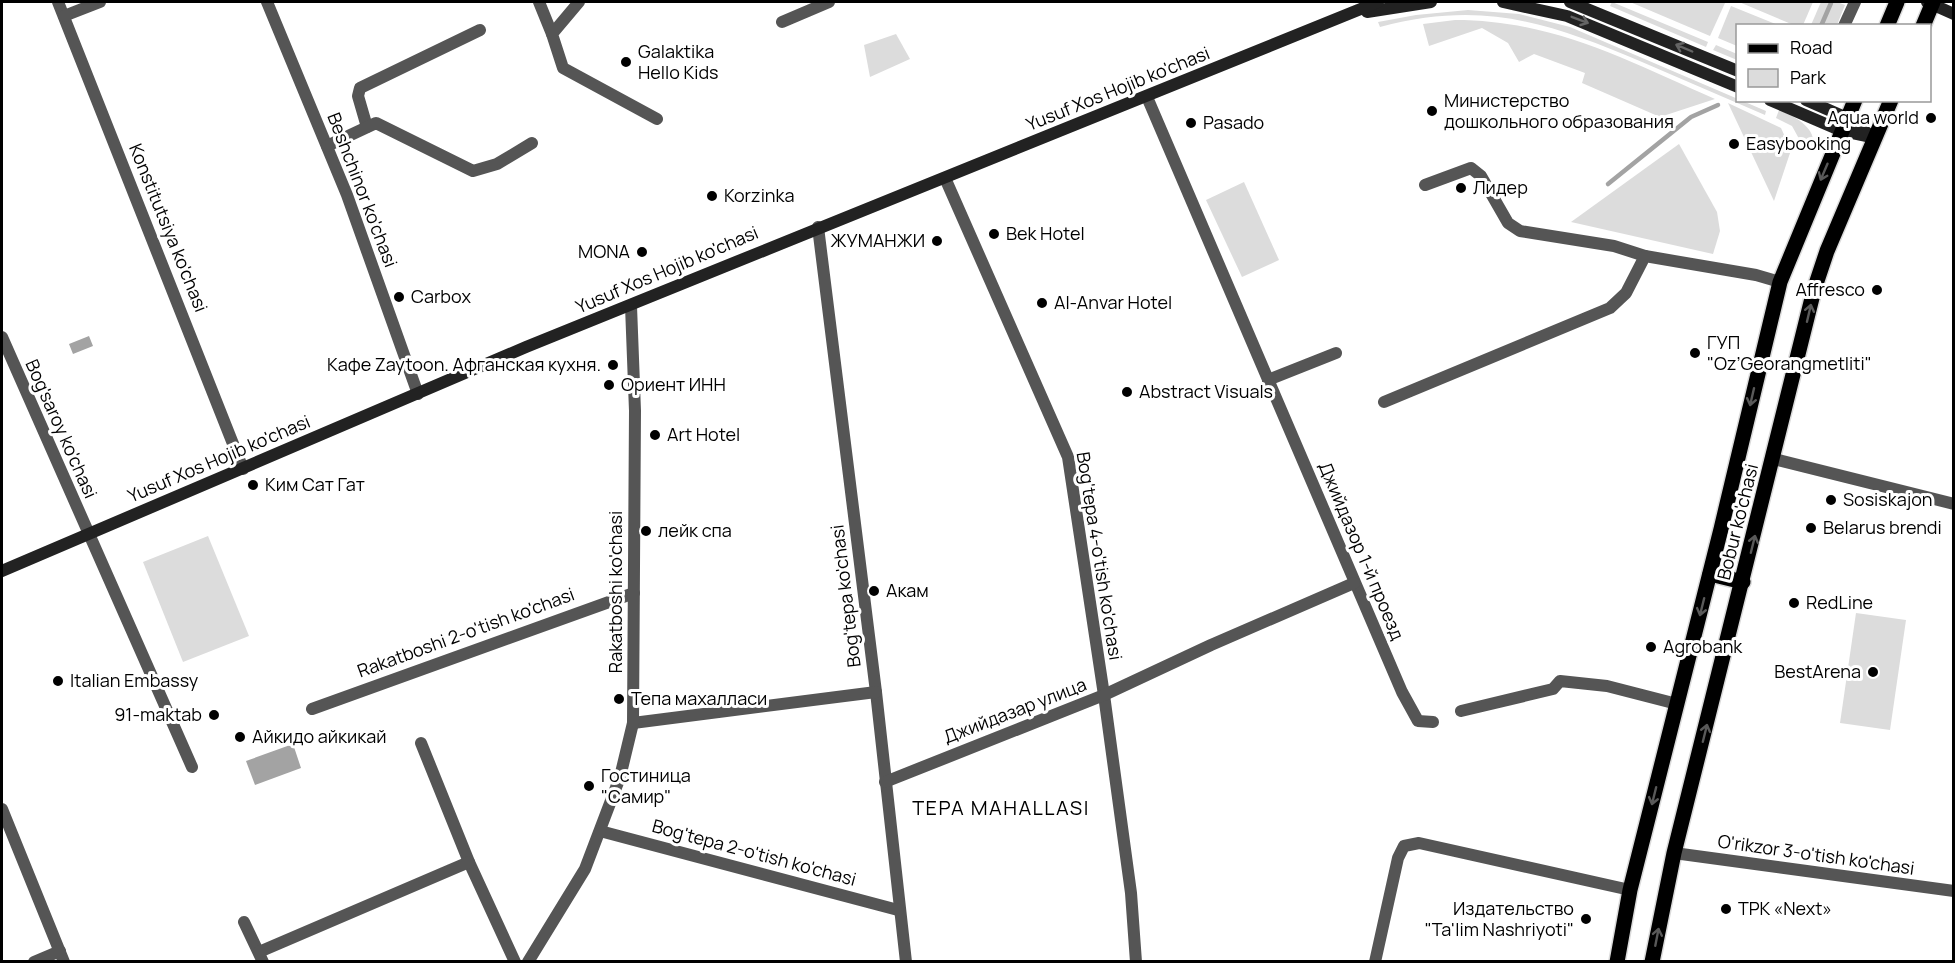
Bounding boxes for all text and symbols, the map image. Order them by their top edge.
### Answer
one-way arrow [1570,16,1589,27]
legend [1736,24,1931,102]
text: Road [1790,35,1833,59]
place label: Galaktika Hello Kids [638,39,719,84]
street label: Yusuf Xos Hojib ko'chasi [1022,40,1213,136]
one-way arrow [1675,42,1693,53]
marker: Galaktika Hello Kids [619,55,633,69]
text: Park [1790,65,1827,89]
place label: Министерство дошкольного образования [1444,88,1674,133]
marker: Министерство дошкольного образования [1425,104,1439,118]
place label: Aqua world [1827,105,1919,129]
street label: Beshchinor ko'chasi [322,109,403,270]
place label: Pasado [1203,110,1264,134]
marker: Aqua world [1924,111,1938,125]
marker: Pasado [1184,116,1198,130]
place label: Easybooking [1746,131,1851,155]
marker: Easybooking [1727,137,1741,151]
street label: Konstitutsiya ko'chasi [124,140,214,315]
one-way arrow [1818,162,1829,181]
place label: Лидер [1473,175,1528,199]
marker: Лидер [1454,181,1468,195]
place label: Korzinka [724,183,794,207]
marker: Korzinka [705,189,719,203]
street label: Yusuf Xos Hojib ko'chasi [572,220,761,318]
place label: Bek Hotel [1006,221,1085,245]
marker: Bek Hotel [987,227,1001,241]
place label: ЖУМАНЖИ [831,228,925,252]
marker: ЖУМАНЖИ [930,234,944,248]
place label: MONA [578,239,631,263]
marker: MONA [635,245,649,259]
place label: Affresco [1796,277,1865,301]
marker: Affresco [1870,283,1884,297]
place label: Carbox [411,284,471,308]
marker: Carbox [392,290,406,304]
place label: Al-Anvar Hotel [1054,290,1172,314]
marker: Al-Anvar Hotel [1035,296,1049,310]
one-way arrow [1803,304,1815,323]
place label: ГУП "Oz’Georangmetliti" [1707,330,1872,375]
marker: ГУП "Oz’Georangmetliti" [1688,346,1702,360]
place label: Кафе Zaytoon. Афганская кухня. [327,352,601,376]
street label: Bog'saroy ko'chasi [21,355,103,502]
marker: Кафе Zaytoon. Афганская кухня. [606,358,620,372]
place label: Ориент ИНН [621,372,726,396]
marker: Ориент ИНН [602,378,616,392]
place label: Abstract Visuals [1139,379,1273,403]
marker: Abstract Visuals [1120,385,1134,399]
one-way arrow [1746,387,1758,406]
street label: Yusuf Xos Hojib ko'chasi [124,409,313,507]
place label: Art Hotel [667,422,740,446]
marker: Art Hotel [648,428,662,442]
street label: Bog'tepa 4-o'tish ko'chasi [1072,450,1128,662]
street label: Джийдазор 1-й проезд [1314,458,1410,643]
street label: Bobur ko'chasi [1711,461,1763,582]
place label: Ким Сат Гат [265,472,365,496]
marker: Ким Сат Гат [246,478,260,492]
place label: Sosiskajon [1843,487,1933,511]
marker: Sosiskajon [1824,493,1838,507]
street label: Rakatboshi ko'chasi [603,511,627,673]
place label: Belarus brendi [1823,515,1942,539]
place label: лейк спа [658,518,732,542]
marker: Belarus brendi [1804,521,1818,535]
marker: лейк спа [639,524,653,538]
street label: Bog'tepa ko'chasi [824,524,866,669]
one-way arrow [1747,535,1759,554]
place label: Акам [886,578,929,602]
street label: Rakatboshi 2-o'tish ko'chasi [354,582,578,683]
marker: Акам [867,584,881,598]
place label: RedLine [1806,590,1873,614]
marker: RedLine [1787,596,1801,610]
one-way arrow [1695,597,1707,616]
place label: Agrobank [1663,634,1743,658]
marker: Agrobank [1644,640,1658,654]
place label: BestArena [1774,659,1861,683]
marker: BestArena [1866,665,1880,679]
place label: Italian Embassy [70,668,199,692]
street label: Джийдазар улица [940,672,1090,748]
marker: Italian Embassy [51,674,65,688]
place label: Тепа махалласи [631,686,767,710]
marker: Тепа махалласи [612,692,626,706]
place label: 91-maktab [114,702,202,726]
marker: 91-maktab [207,708,221,722]
place label: Айкидо айкикай [252,724,386,748]
one-way arrow [1699,724,1711,743]
marker: Айкидо айкикай [233,730,247,744]
place label: Гостиница "Самир" [601,763,691,808]
marker: Гостиница "Самир" [582,779,596,793]
one-way arrow [1648,786,1659,805]
district label: TEPA MAHALLASI [912,794,1090,821]
street label: Bog'tepa 2-o'tish ko'chasi [650,813,859,891]
street label: O'rikzor 3-o'tish ko'chasi [1716,828,1916,880]
place label: Издательство "Ta'lim Nashriyoti" [1425,896,1574,941]
place label: ТРК «Next» [1738,896,1832,920]
marker: ТРК «Next» [1719,902,1733,916]
marker: Издательство "Ta'lim Nashriyoti" [1579,912,1593,926]
one-way arrow [1652,927,1663,947]

